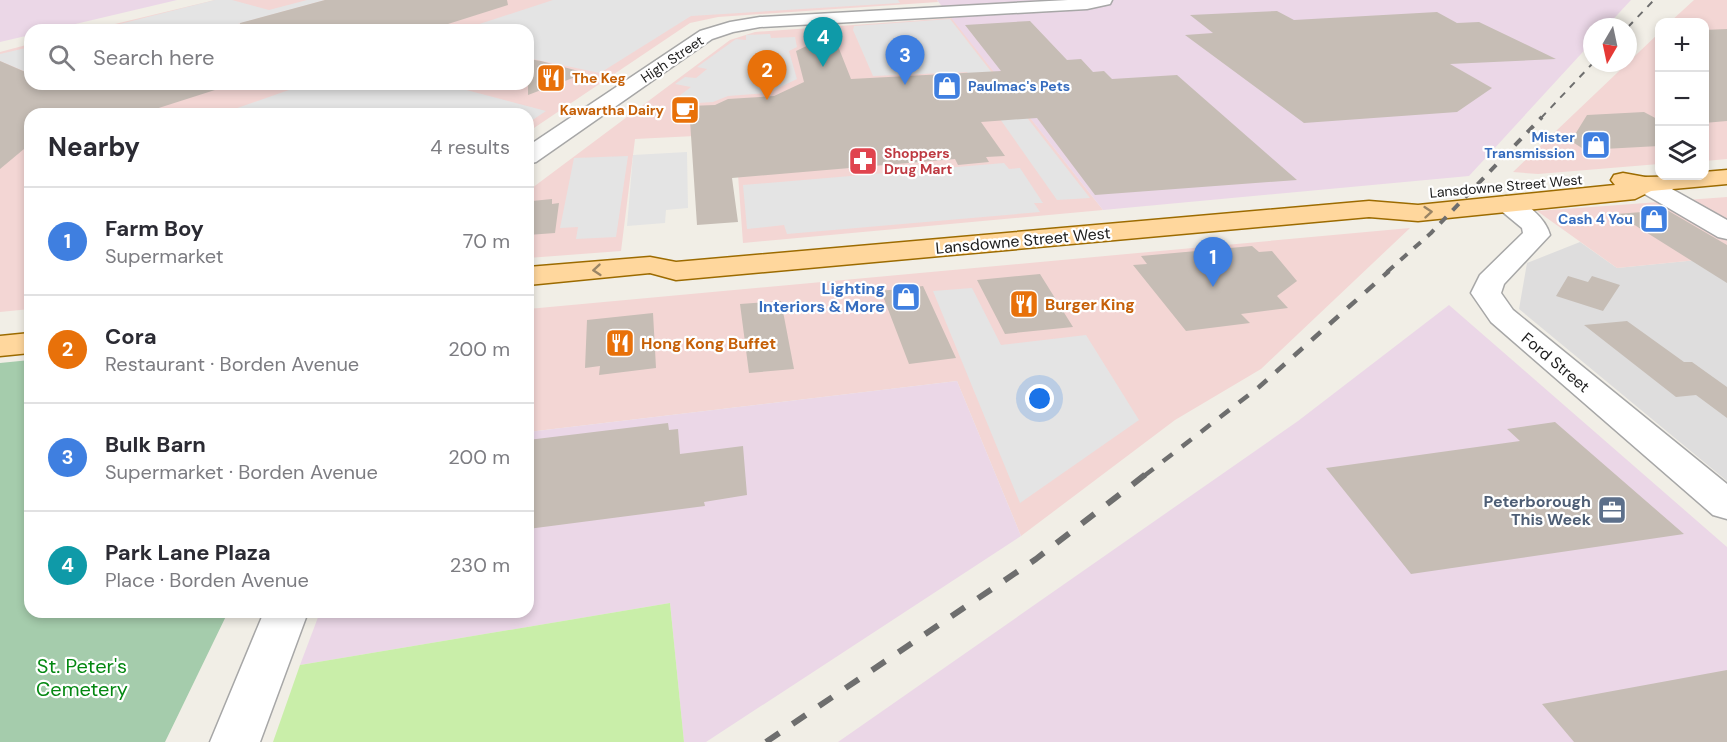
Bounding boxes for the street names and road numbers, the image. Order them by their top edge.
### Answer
street label: High Street [637,31,707,87]
street label: Lansdowne Street West [1429,170,1583,202]
street label: Lansdowne Street West [935,222,1111,259]
street label: Ford Street [1517,328,1594,397]

